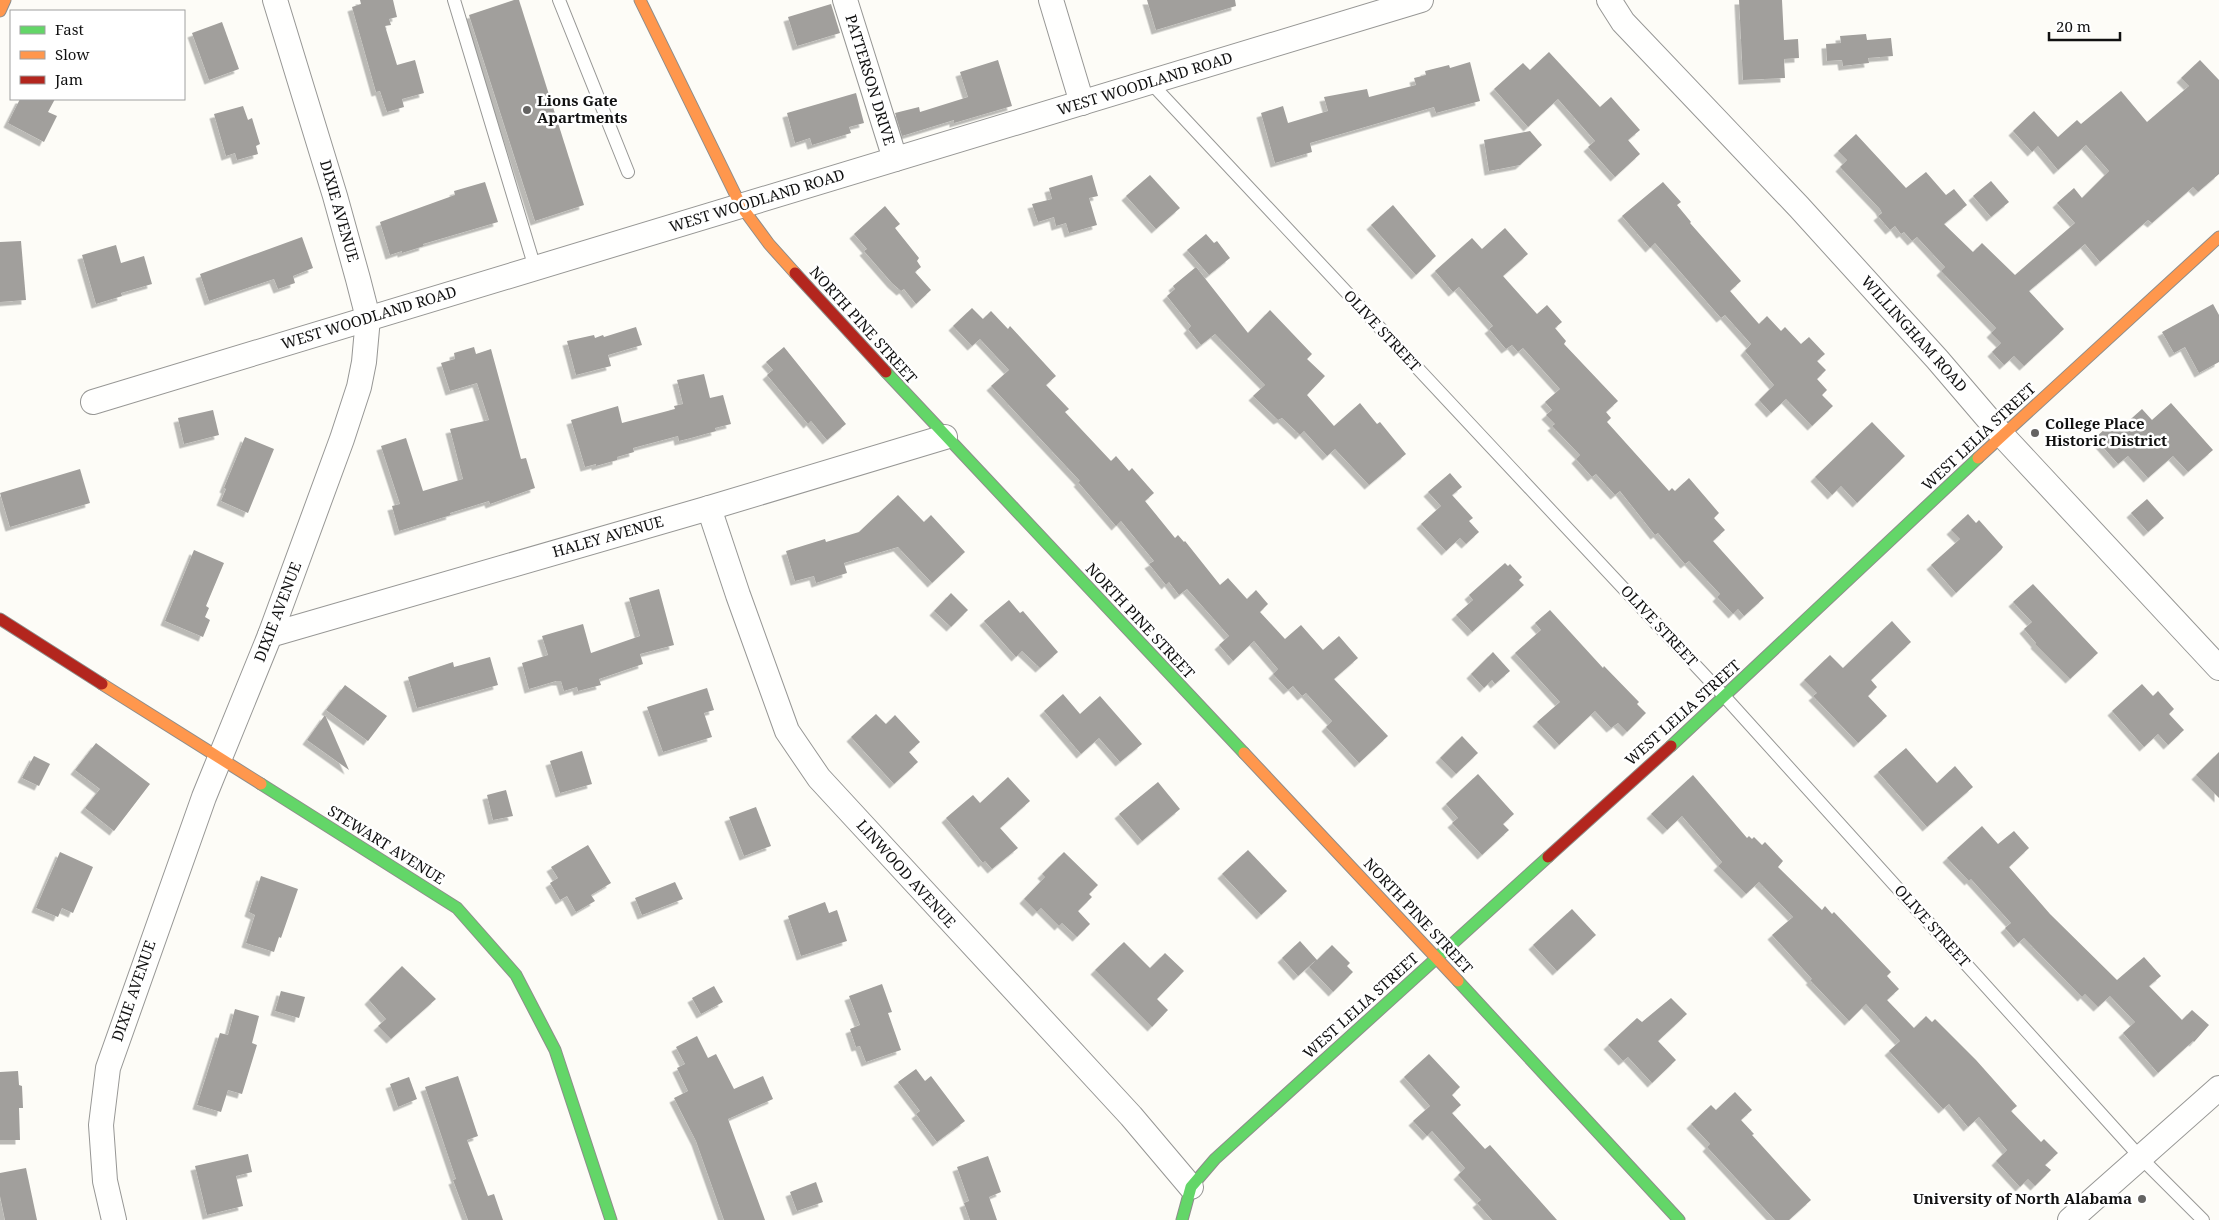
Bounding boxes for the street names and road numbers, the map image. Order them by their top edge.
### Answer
street label: PATTERSON DRIVE [842,12,900,148]
street label: WEST WOODLAND ROAD [1054,47,1235,119]
street label: DIXIE AVENUE [316,157,364,264]
street label: WEST WOODLAND ROAD [666,164,847,236]
street label: NORTH PINE STREET [806,261,922,387]
street label: WILLINGHAM ROAD [1857,271,1972,396]
street label: WEST WOODLAND ROAD [278,281,459,353]
street label: OLIVE STREET [1340,285,1426,375]
street label: WEST LELIA STREET [1917,378,2040,494]
street label: HALEY AVENUE [550,511,666,561]
street label: NORTH PINE STREET [1082,558,1200,682]
street label: DIXIE AVENUE [249,559,305,664]
street label: OLIVE STREET [1617,580,1703,670]
street label: WEST LELIA STREET [1620,655,1744,769]
street label: STEWART AVENUE [324,800,449,888]
street label: LINWOOD AVENUE [853,815,961,932]
street label: NORTH PINE STREET [1360,853,1478,977]
street label: OLIVE STREET [1890,880,1975,971]
street label: DIXIE AVENUE [106,938,160,1044]
street label: WEST LELIA STREET [1298,948,1422,1062]

